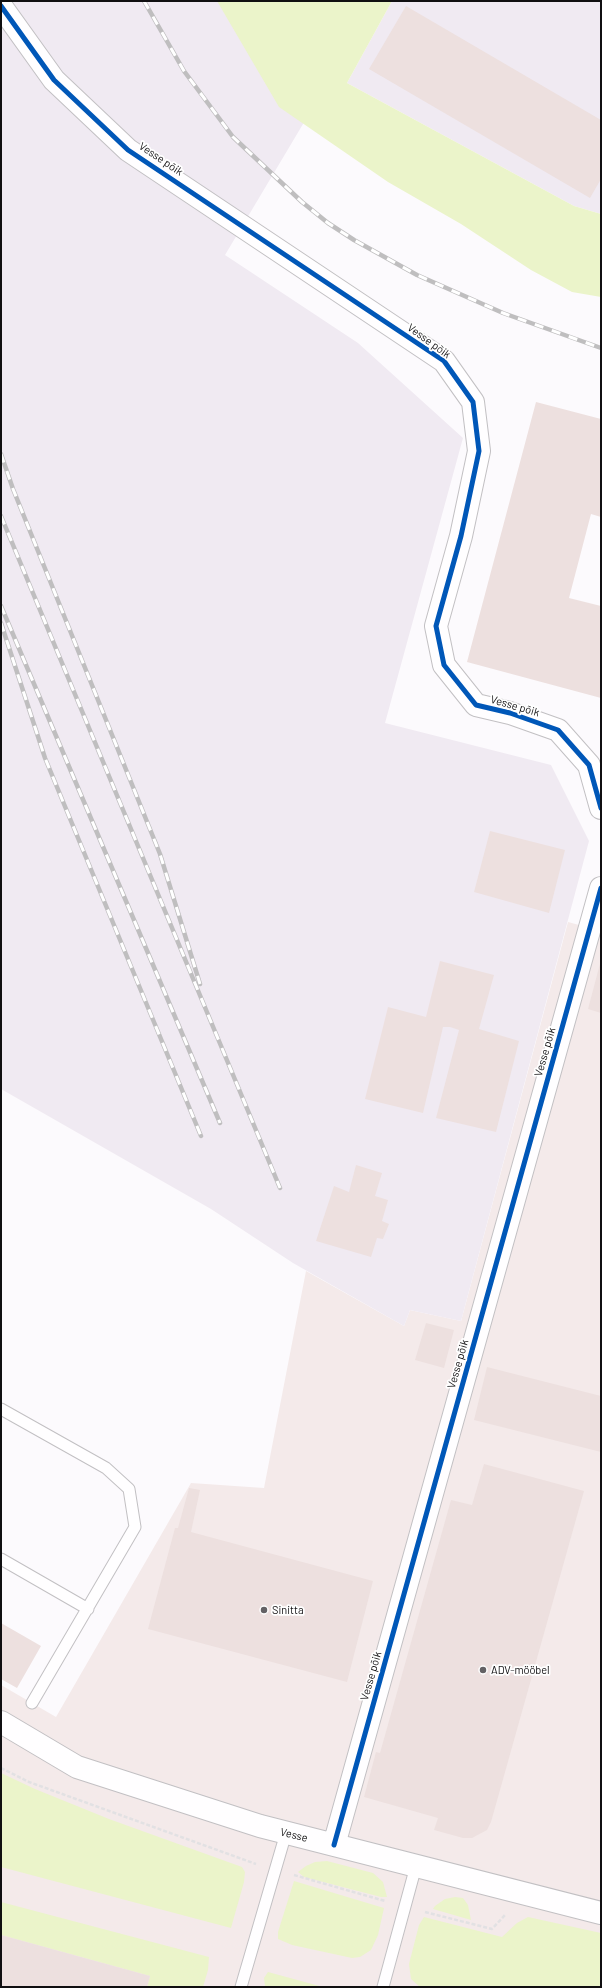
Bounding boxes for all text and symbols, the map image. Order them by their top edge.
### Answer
street label: Vesse põik [136,139,186,179]
street label: Vesse põik [405,321,453,361]
street label: Vesse põik [489,693,541,719]
street label: Vesse põik [532,1026,558,1078]
street label: Vesse põik [445,1338,471,1390]
place label: Sinitta [272,1603,304,1617]
marker: Sinitta [259,1605,269,1615]
street label: Vesse põik [358,1650,384,1702]
place label: ADV-mööbel [491,1663,550,1677]
marker: ADV-mööbel [478,1665,488,1675]
street label: Vesse [279,1825,309,1845]

